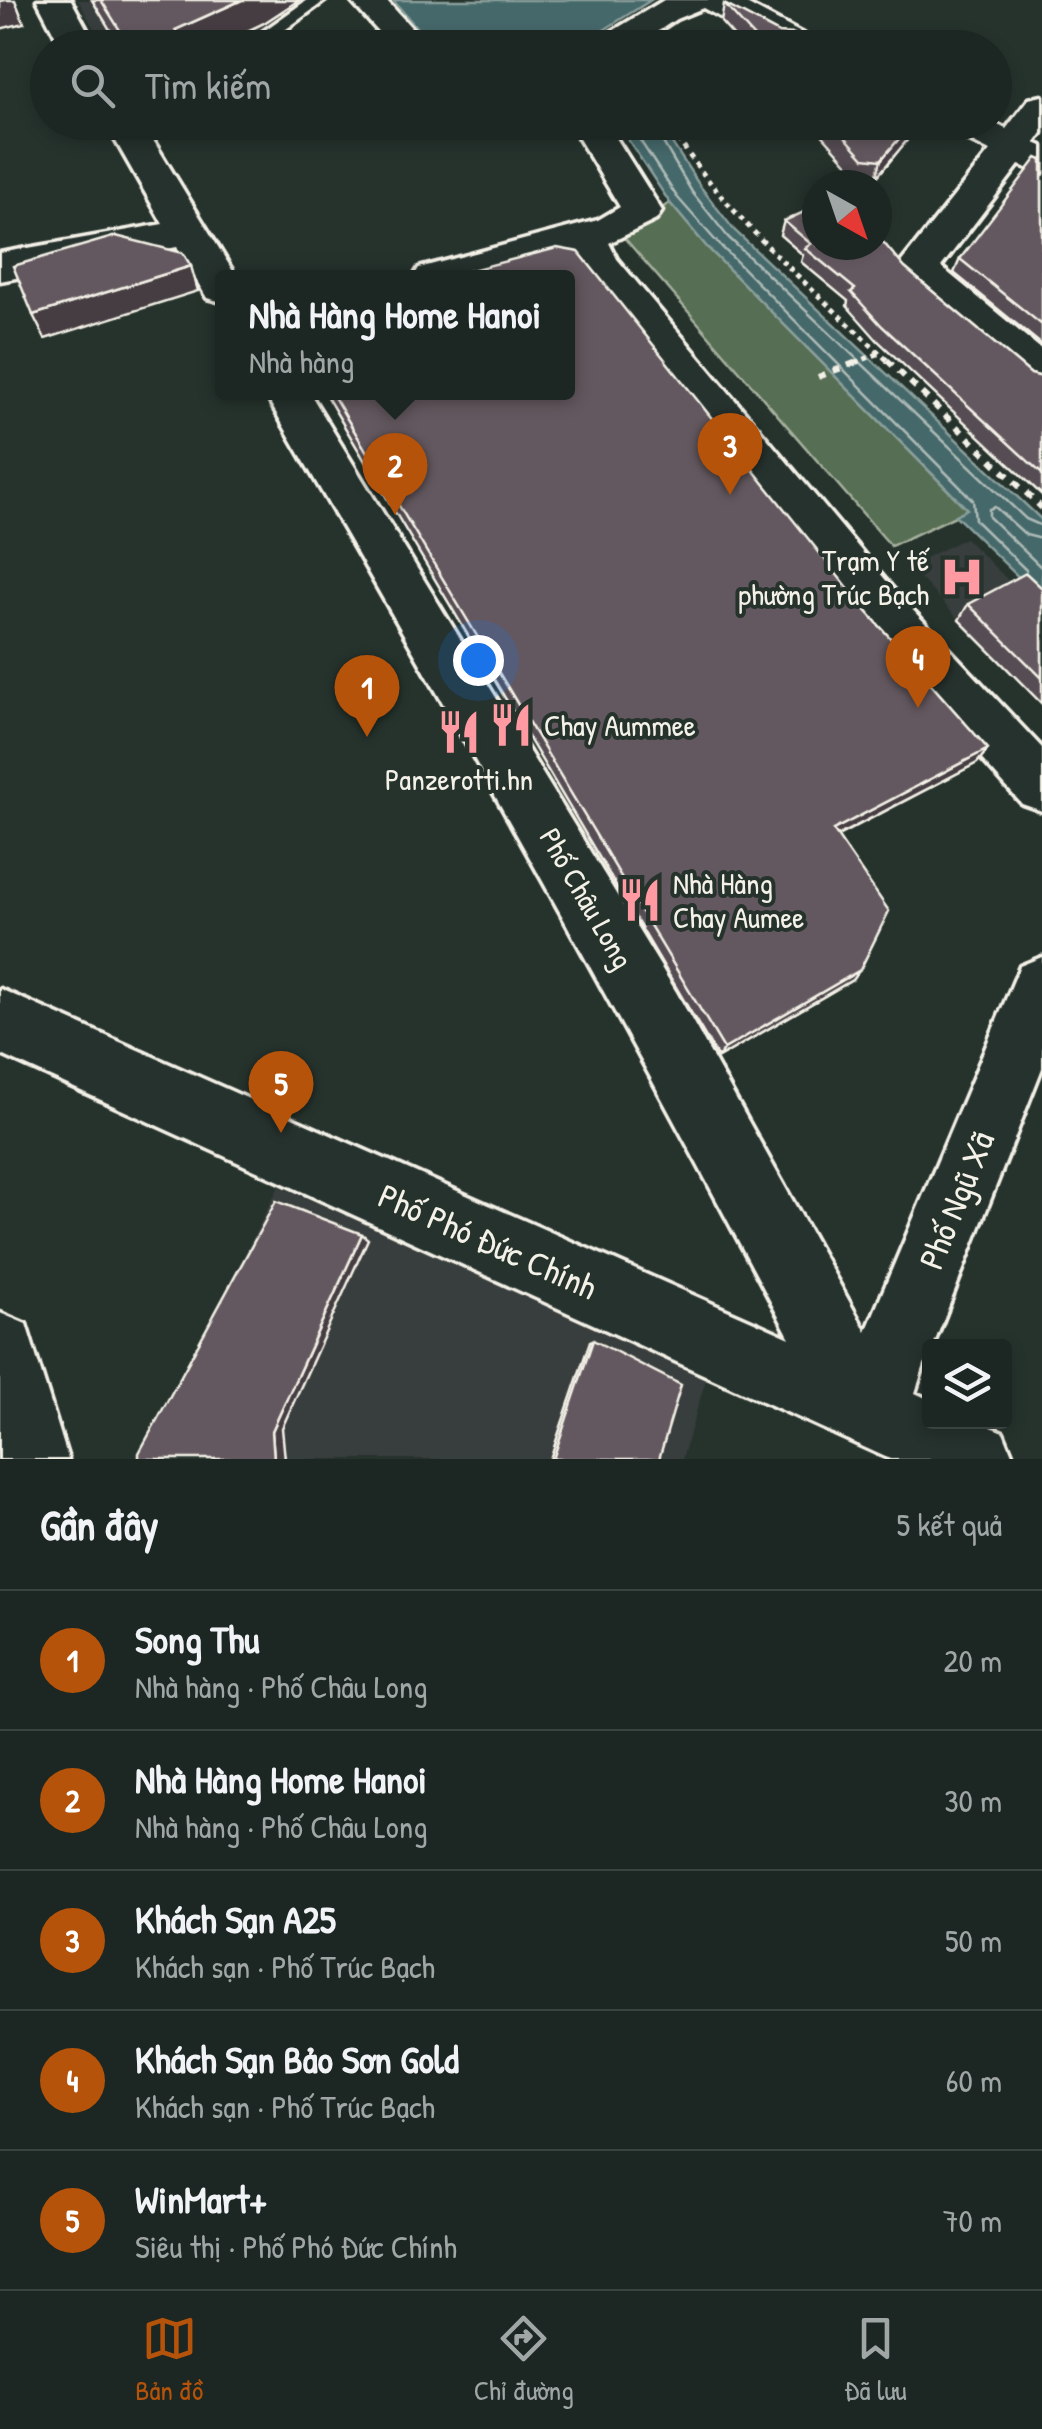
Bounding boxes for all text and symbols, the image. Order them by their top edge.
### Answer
search box [30,30,1012,140]
icon: search [65,58,120,113]
text: Tìm kiếm [145,59,271,111]
north arrow [802,170,892,260]
popup [215,270,575,400]
text: Nhà Hàng Home Hanoi [249,288,541,340]
text: Nhà hàng [249,340,354,383]
pin: 3 [698,412,762,495]
pin: 2 [362,432,428,515]
place label: Trạm Y tế phường Trúc Bạch [738,540,930,614]
hospital icon: Trạm Y tế phường Trúc Bạch [938,553,986,601]
pin: 4 [886,626,950,708]
your location [453,635,504,686]
pin: 1 [334,654,400,737]
restaurant icon: Chay Aummee [487,701,535,749]
place label: Chay Aummee [544,705,696,745]
restaurant icon: Panzerotti.hn [435,708,483,756]
place label: Panzerotti.hn [385,759,533,799]
street label: Phố Châu Long [531,820,643,976]
place label: Nhà Hàng Chay Aumee [673,863,804,937]
restaurant icon: Nhà Hàng Chay Aumee [616,876,664,924]
pin: 5 [248,1050,314,1133]
street label: Phố Ngũ Xã [907,1124,1005,1276]
street label: Phố Phó Đức Chính [371,1172,605,1310]
map controls [922,1339,1012,1429]
button: layers [922,1339,1012,1429]
text: Gần đây [40,1496,158,1553]
text: 5 kết quả [897,1503,1002,1546]
text: Song Thu [135,1613,260,1665]
text: 1 [67,1639,78,1682]
text: 20 m [944,1639,1002,1682]
text: Nhà hàng · Phố Châu Long [135,1665,427,1708]
text: Nhà Hàng Home Hanoi [135,1753,427,1805]
text: 2 [65,1779,80,1822]
text: 30 m [944,1779,1002,1822]
text: Nhà hàng · Phố Châu Long [135,1805,427,1848]
text: Khách Sạn A25 [135,1893,336,1945]
text: 3 [65,1919,80,1962]
text: 50 m [945,1919,1002,1962]
text: Khách sạn · Phố Trúc Bạch [135,1945,435,1988]
text: Khách Sạn Bảo Sơn Gold [135,2033,459,2085]
text: 4 [66,2059,79,2102]
text: 60 m [946,2059,1002,2102]
text: Khách sạn · Phố Trúc Bạch [135,2085,435,2128]
text: WinMart+ [135,2173,268,2225]
text: 5 [66,2199,79,2242]
text: 70 m [943,2199,1002,2242]
text: Siêu thị · Phố Phó Đức Chính [135,2225,457,2268]
tab: Bản đồ [135,2311,203,2409]
tab: Chỉ đường [474,2311,574,2409]
tab: Đã lưu [844,2311,907,2409]

